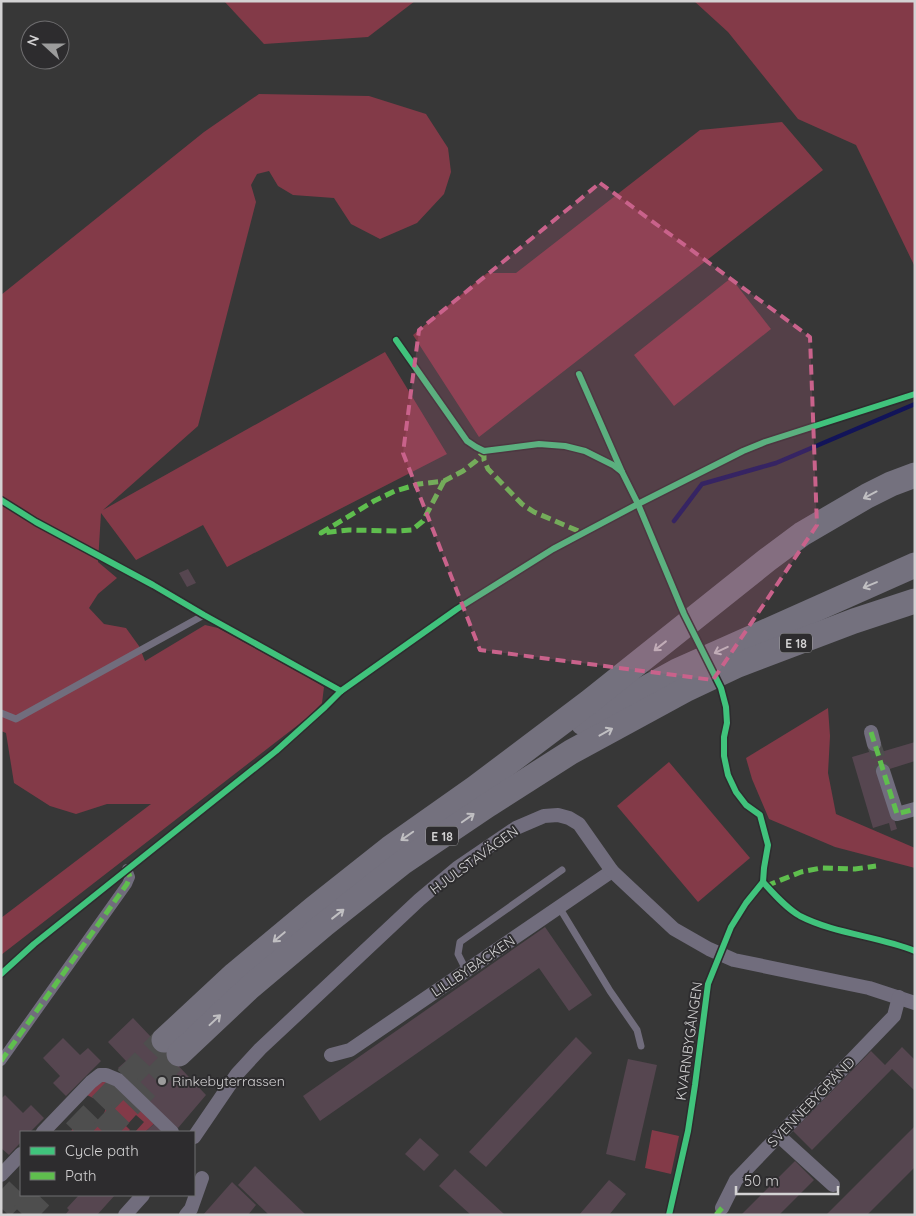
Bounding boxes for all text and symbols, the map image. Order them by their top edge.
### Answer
north arrow [20,20,70,70]
text: N [23,32,43,48]
one-way arrow [863,490,878,500]
one-way arrow [863,580,878,590]
road number: E 18 [780,634,812,652]
one-way arrow [654,641,667,652]
one-way arrow [714,646,729,656]
one-way arrow [599,727,614,737]
one-way arrow [461,813,475,823]
street label: HJULSTAVÄGEN [426,822,522,898]
road number: E 18 [426,826,458,846]
one-way arrow [401,831,414,842]
one-way arrow [331,909,344,920]
one-way arrow [273,931,286,943]
street label: LILLBYBACKEN [428,931,518,1001]
street label: KVARNBYGÅNGEN [672,980,706,1102]
one-way arrow [208,1014,221,1026]
street label: SVENNEBYGRÄND [763,1053,859,1151]
place label: Rinkebyterrassen [172,1072,285,1090]
marker: Rinkebyterrassen [156,1075,168,1087]
legend [20,1131,195,1196]
text: Cycle path [65,1141,139,1160]
scale bar [736,1164,838,1196]
text: Path [65,1166,97,1185]
text: 50 m [744,1171,779,1190]

